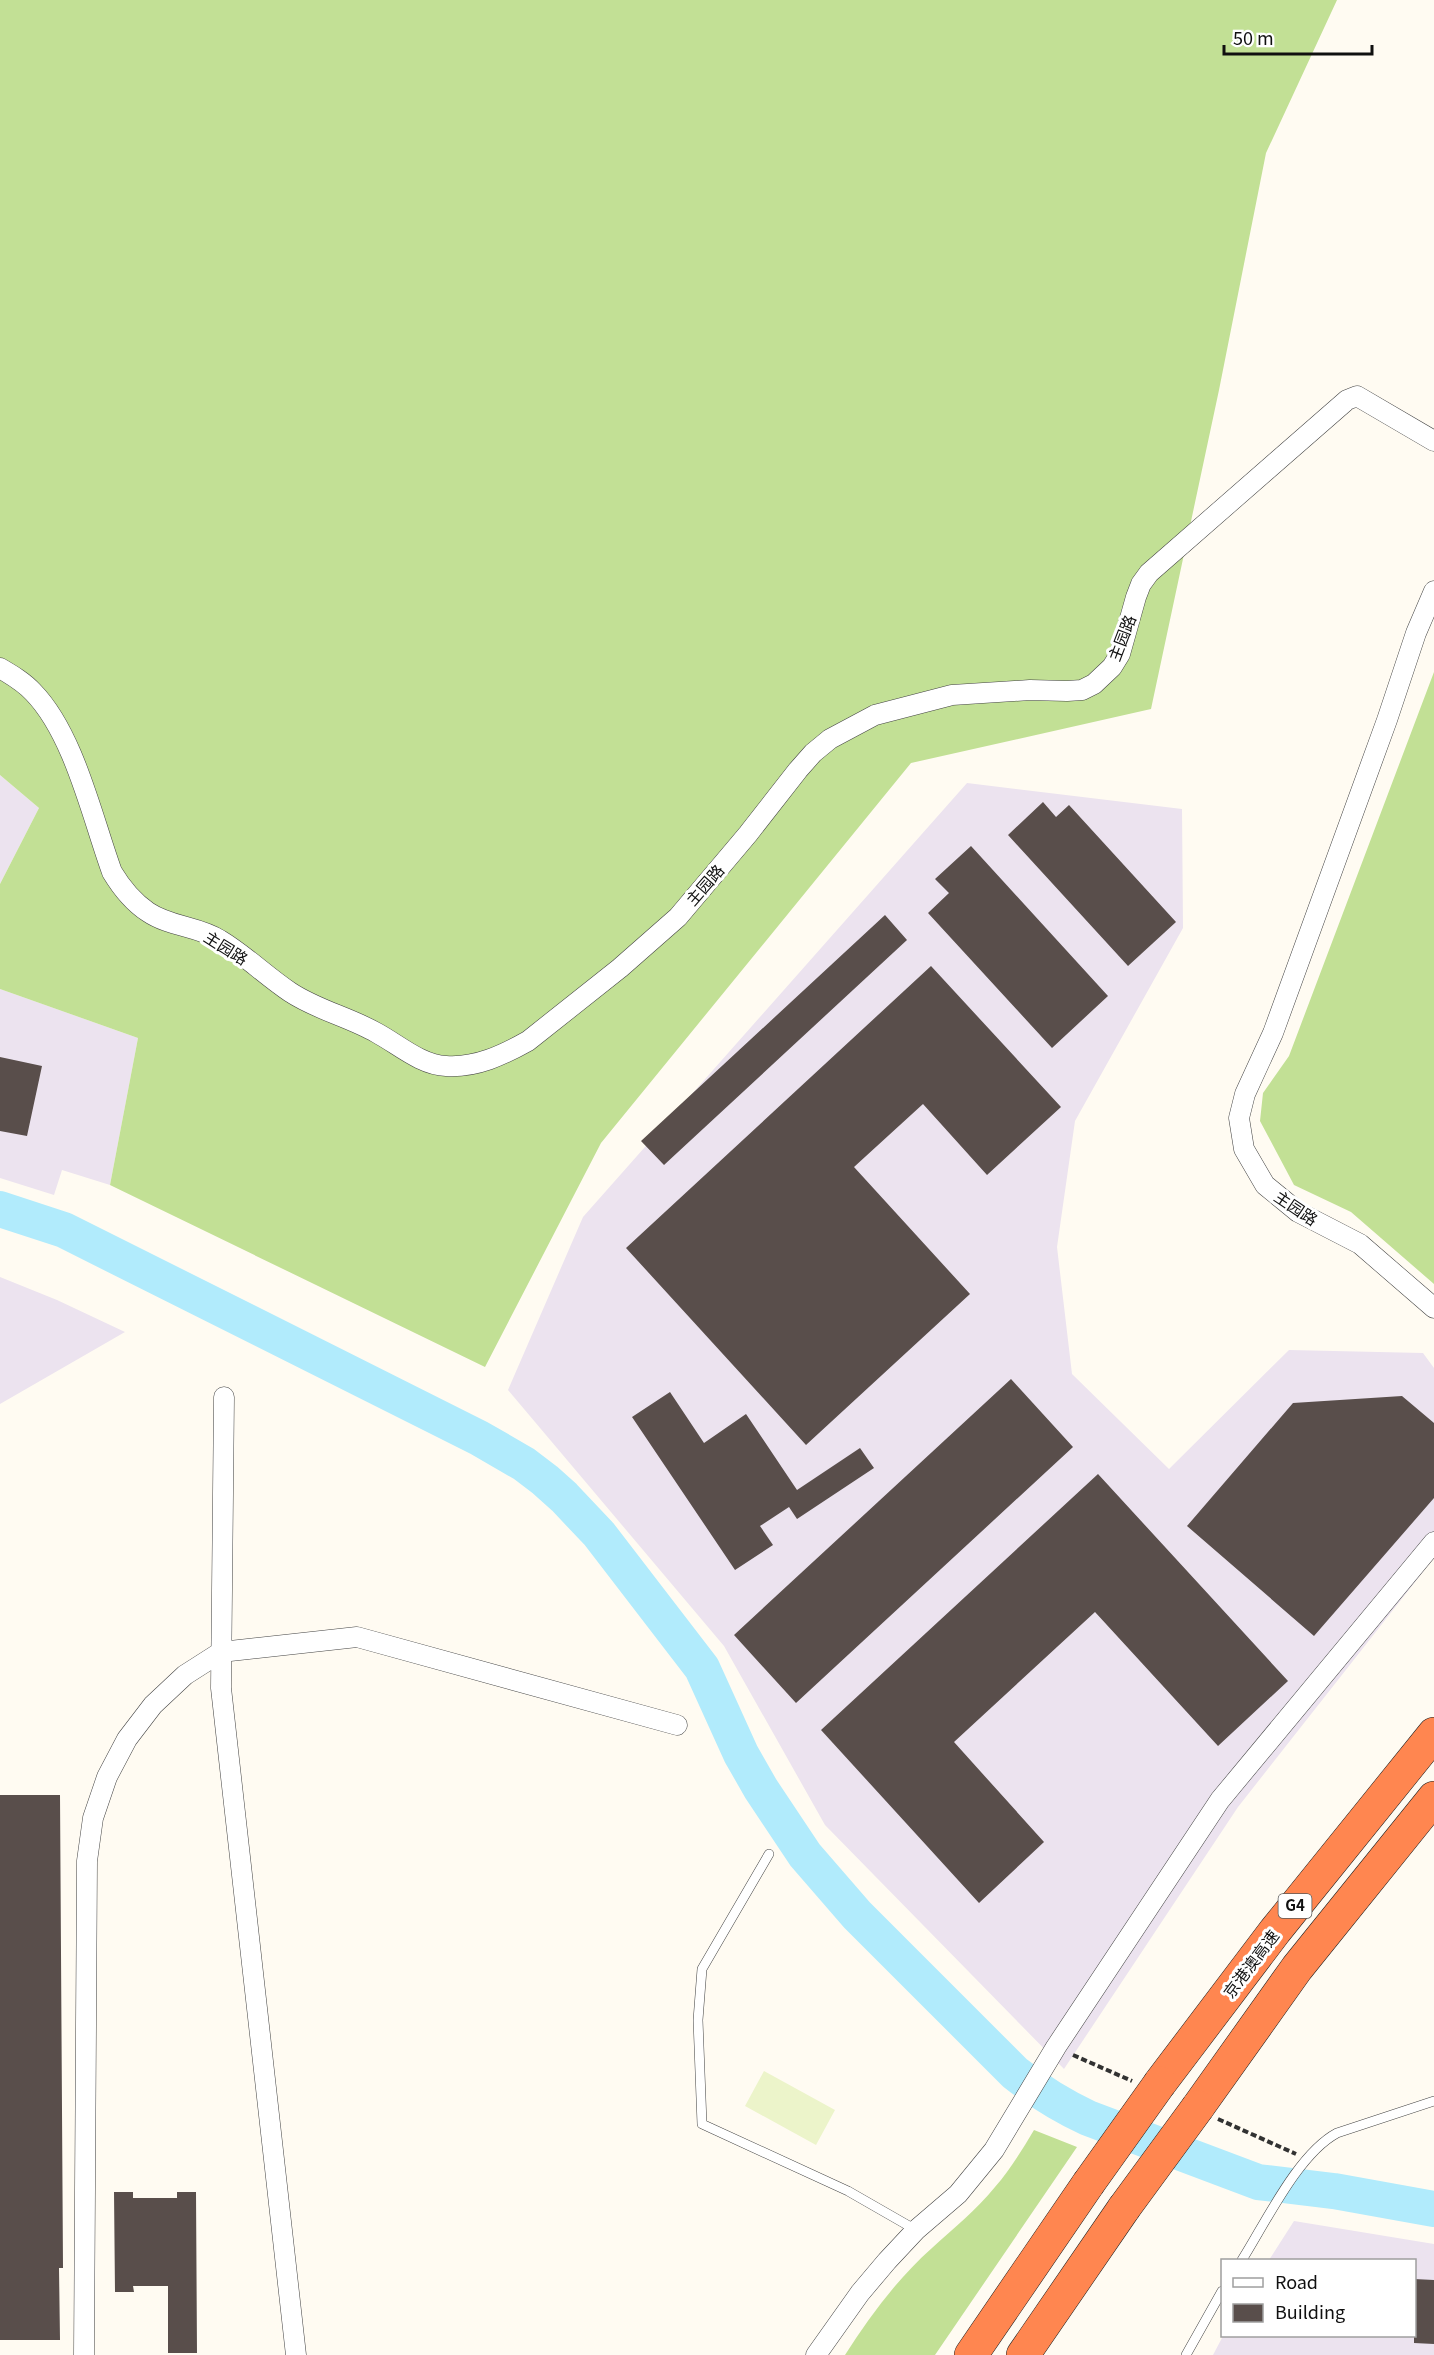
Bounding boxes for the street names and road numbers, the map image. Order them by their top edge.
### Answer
street label: 主园路 [1101,611,1141,664]
street label: 主园路 [679,858,729,910]
street label: 主园路 [200,924,253,970]
street label: 主园路 [1270,1184,1323,1231]
road number: G4 [1278,1894,1312,1918]
street label: 京港澳高速 [1217,1924,1284,2003]

